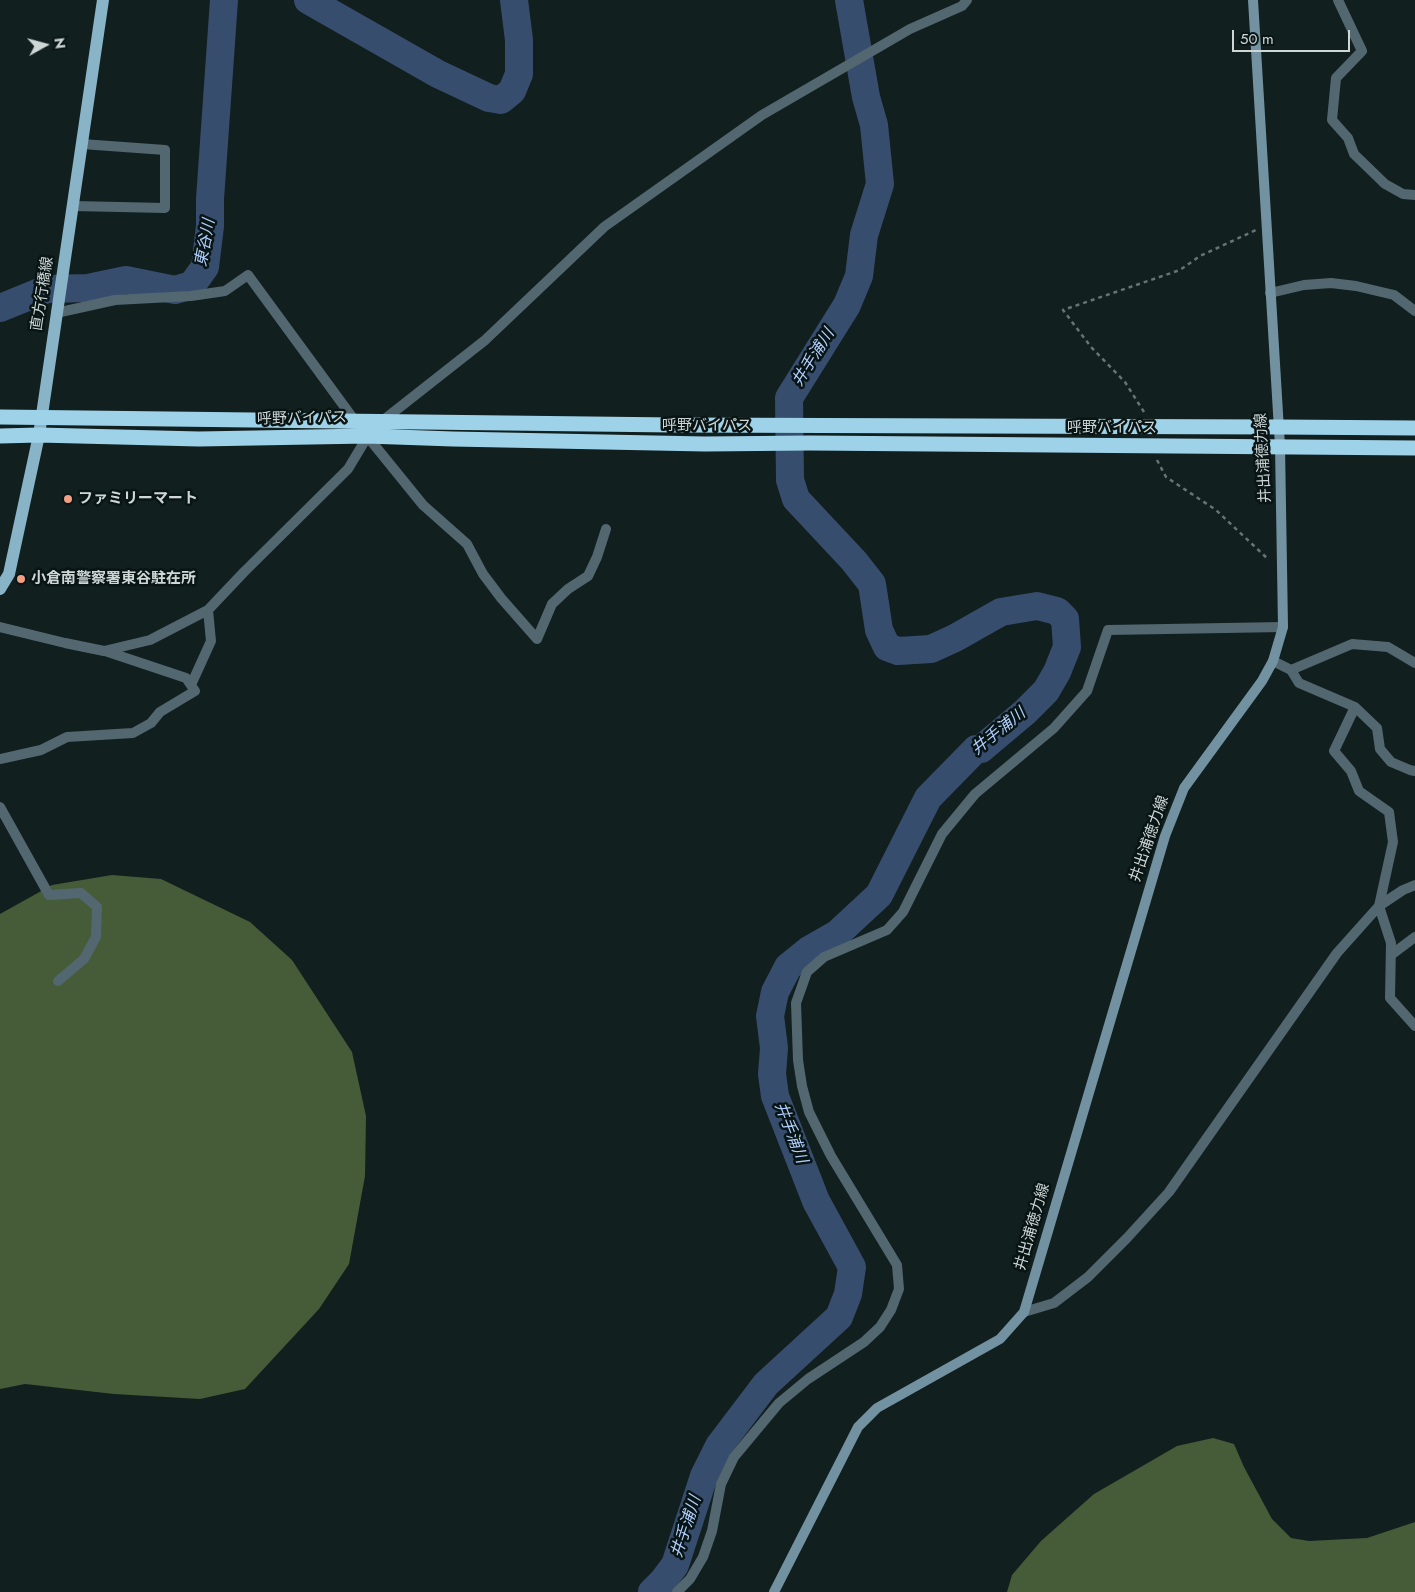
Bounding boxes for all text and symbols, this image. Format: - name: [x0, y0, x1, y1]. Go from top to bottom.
- north arrow: [20, 20, 70, 70]
- scale bar: [1235, 20, 1352, 52]
- text: 50 m: [1240, 28, 1274, 50]
- text: N: [49, 36, 70, 50]
- water label: 東谷川: [192, 218, 220, 268]
- street label: 直方行橋線: [28, 256, 58, 332]
- water label: 井手浦川: [789, 326, 839, 390]
- street label: 呼野バイパス: [257, 409, 347, 429]
- street label: 井出浦徳力線: [1253, 413, 1275, 503]
- street label: 呼野バイパス: [662, 417, 752, 435]
- street label: 呼野バイパス: [1067, 419, 1157, 437]
- place label: ファミリーマート: [78, 490, 198, 508]
- marker: ファミリーマート: [62, 493, 74, 505]
- place label: 小倉南警察署東谷駐在所: [31, 570, 196, 588]
- marker: 小倉南警察署東谷駐在所: [15, 573, 27, 585]
- water label: 井手浦川: [968, 704, 1030, 760]
- street label: 井出浦徳力線: [1127, 794, 1173, 884]
- water label: 井手浦川: [770, 1100, 810, 1166]
- street label: 井出浦徳力線: [1012, 1181, 1054, 1273]
- water label: 井手浦川: [668, 1494, 706, 1560]

